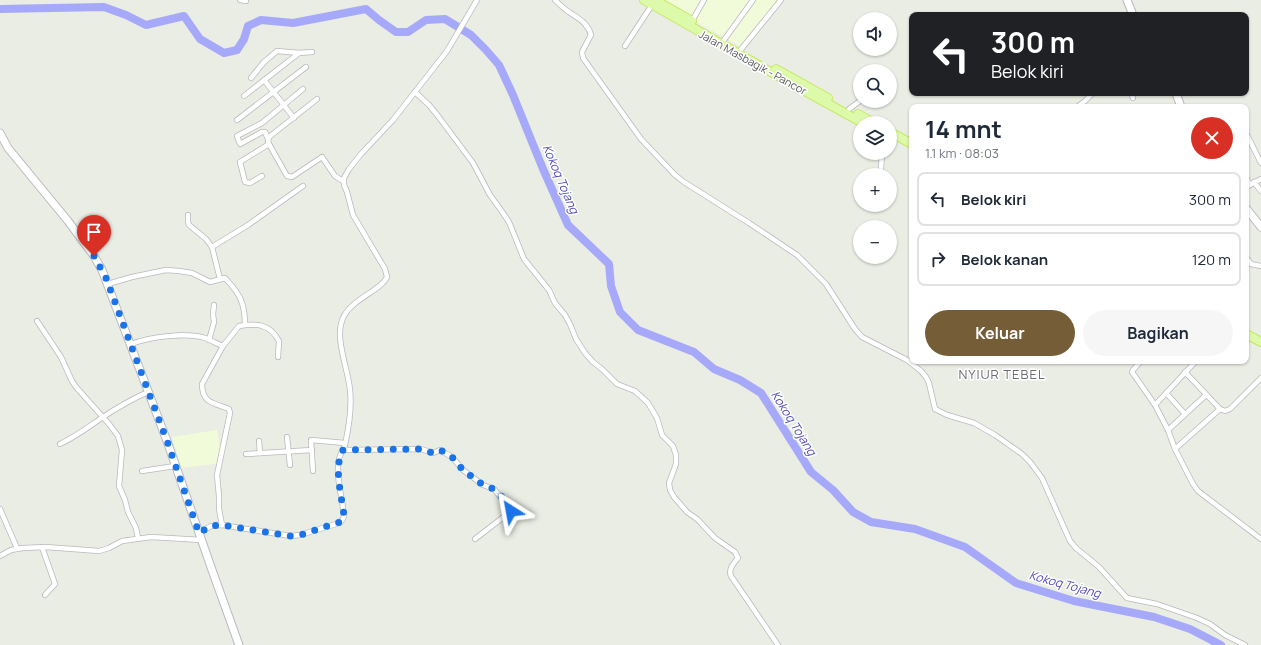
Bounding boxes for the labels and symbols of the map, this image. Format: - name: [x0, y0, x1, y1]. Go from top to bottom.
- street label: Jalan Masbagik - Pancor: [696, 26, 810, 98]
- water label: Kokoq Tojang: [539, 142, 584, 217]
- pin: [77, 215, 111, 256]
- district label: NYIUR TEBEL: [958, 365, 1046, 383]
- water label: Kokoq Tojang: [767, 387, 821, 459]
- position arrow: [490, 490, 532, 532]
- water label: Kokoq Tojang: [1027, 566, 1104, 602]

